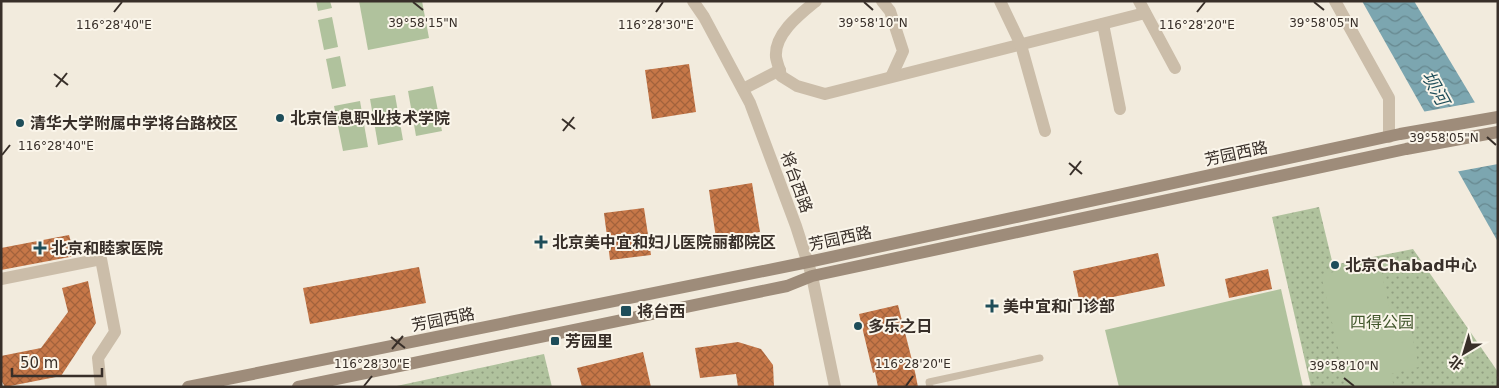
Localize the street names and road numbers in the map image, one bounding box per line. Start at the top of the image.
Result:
street label: 芳园西路 [1203,138,1269,169]
street label: 将台西路 [777,149,816,215]
street label: 芳园西路 [807,223,873,254]
street label: 芳园西路 [410,304,476,335]

